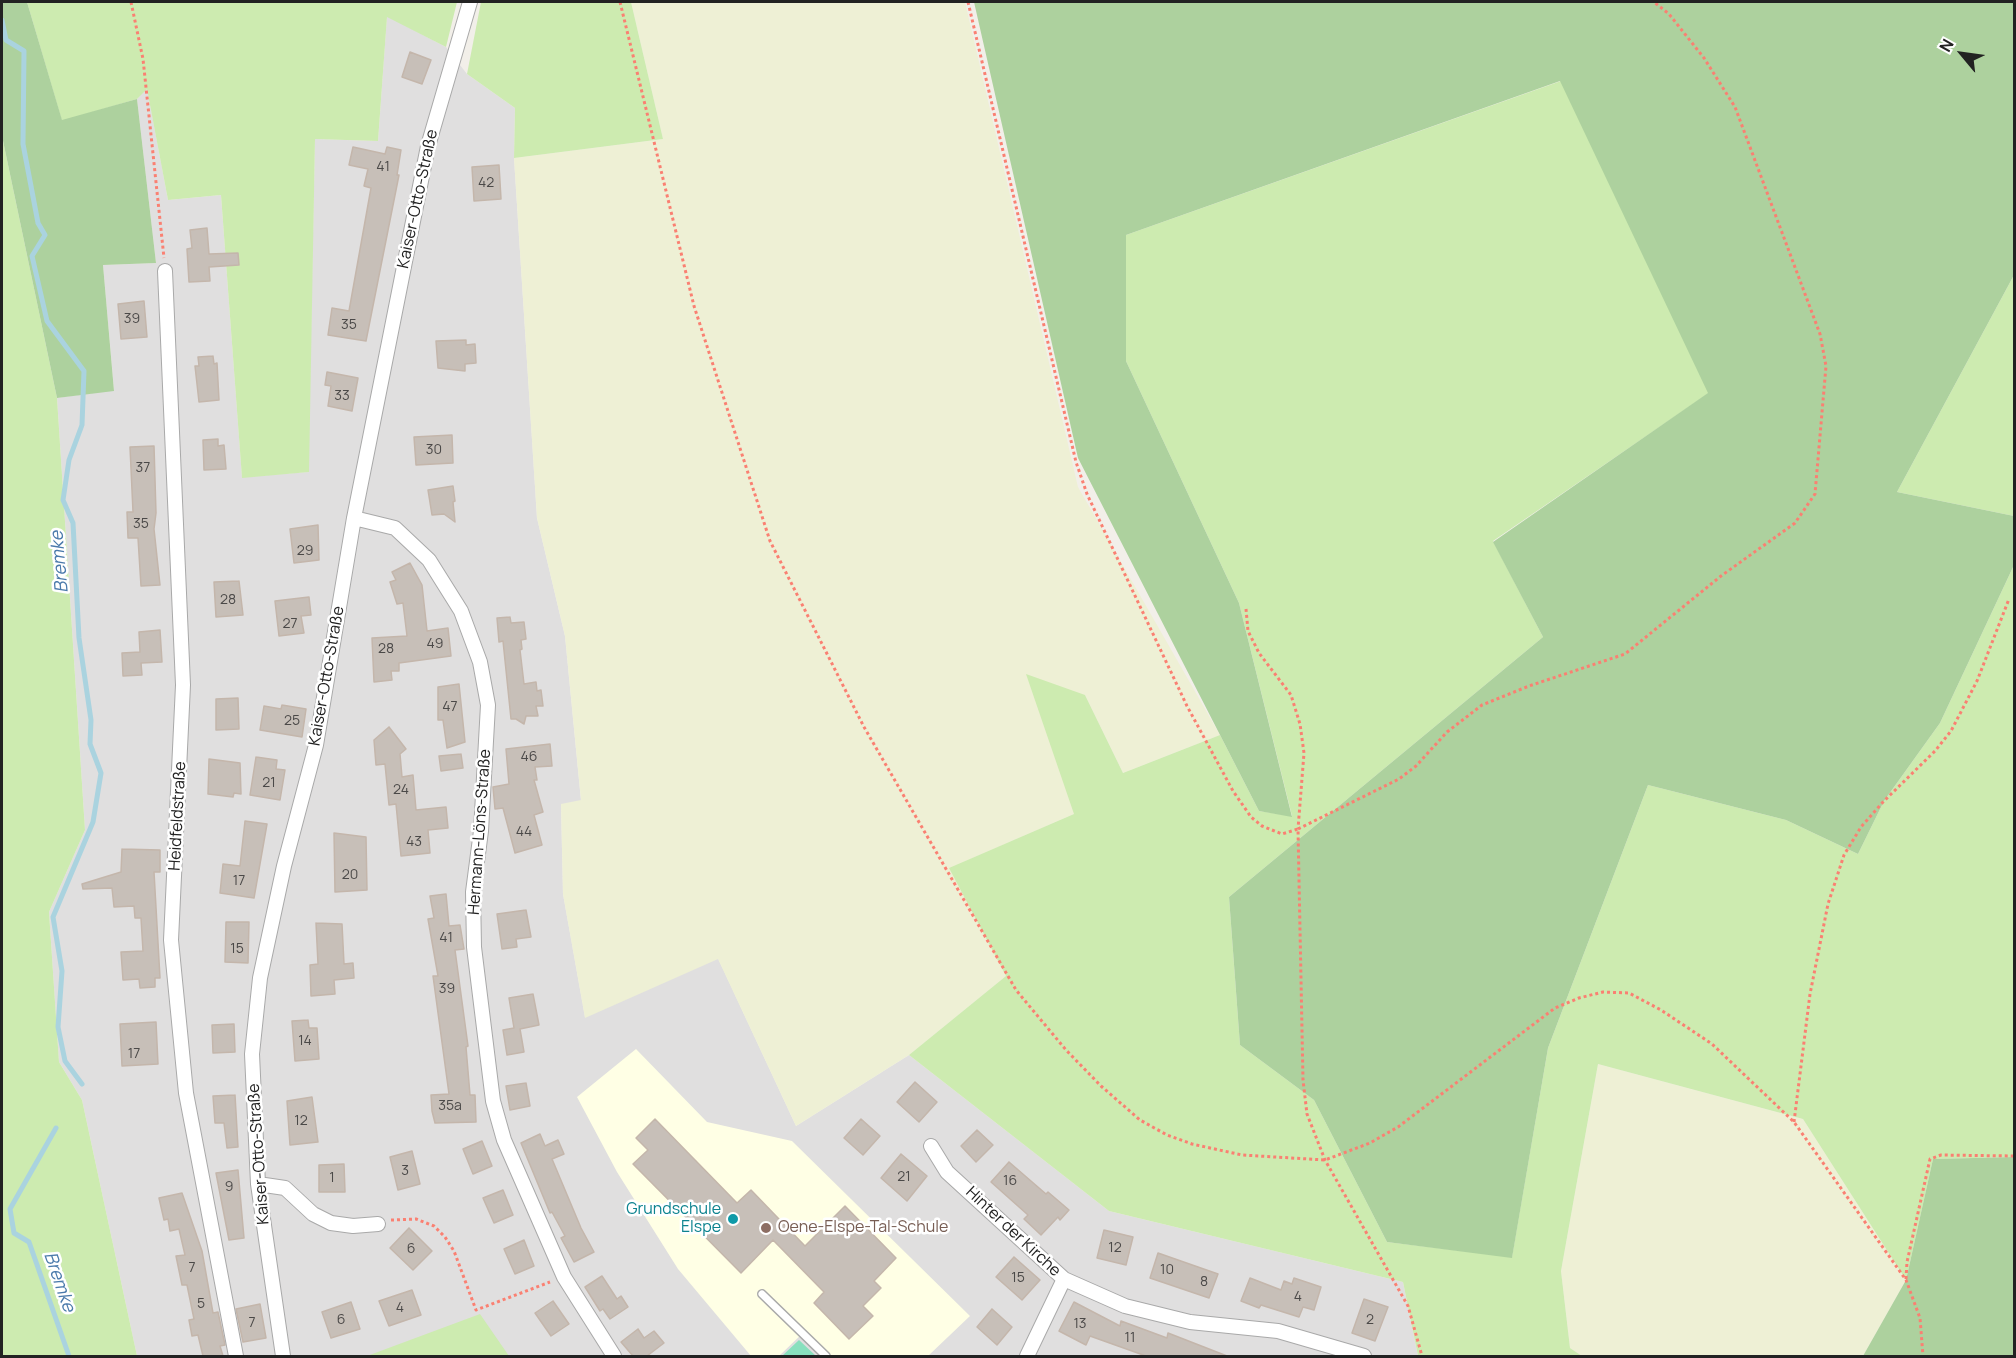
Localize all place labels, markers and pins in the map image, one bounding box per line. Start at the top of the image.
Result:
place label: Grundschule Elspe [626,1200,721,1238]
marker: Grundschule Elspe [726,1212,740,1226]
place label: Oene-Elspe-Tal-Schule [778,1218,948,1238]
marker: Oene-Elspe-Tal-Schule [759,1221,773,1235]

